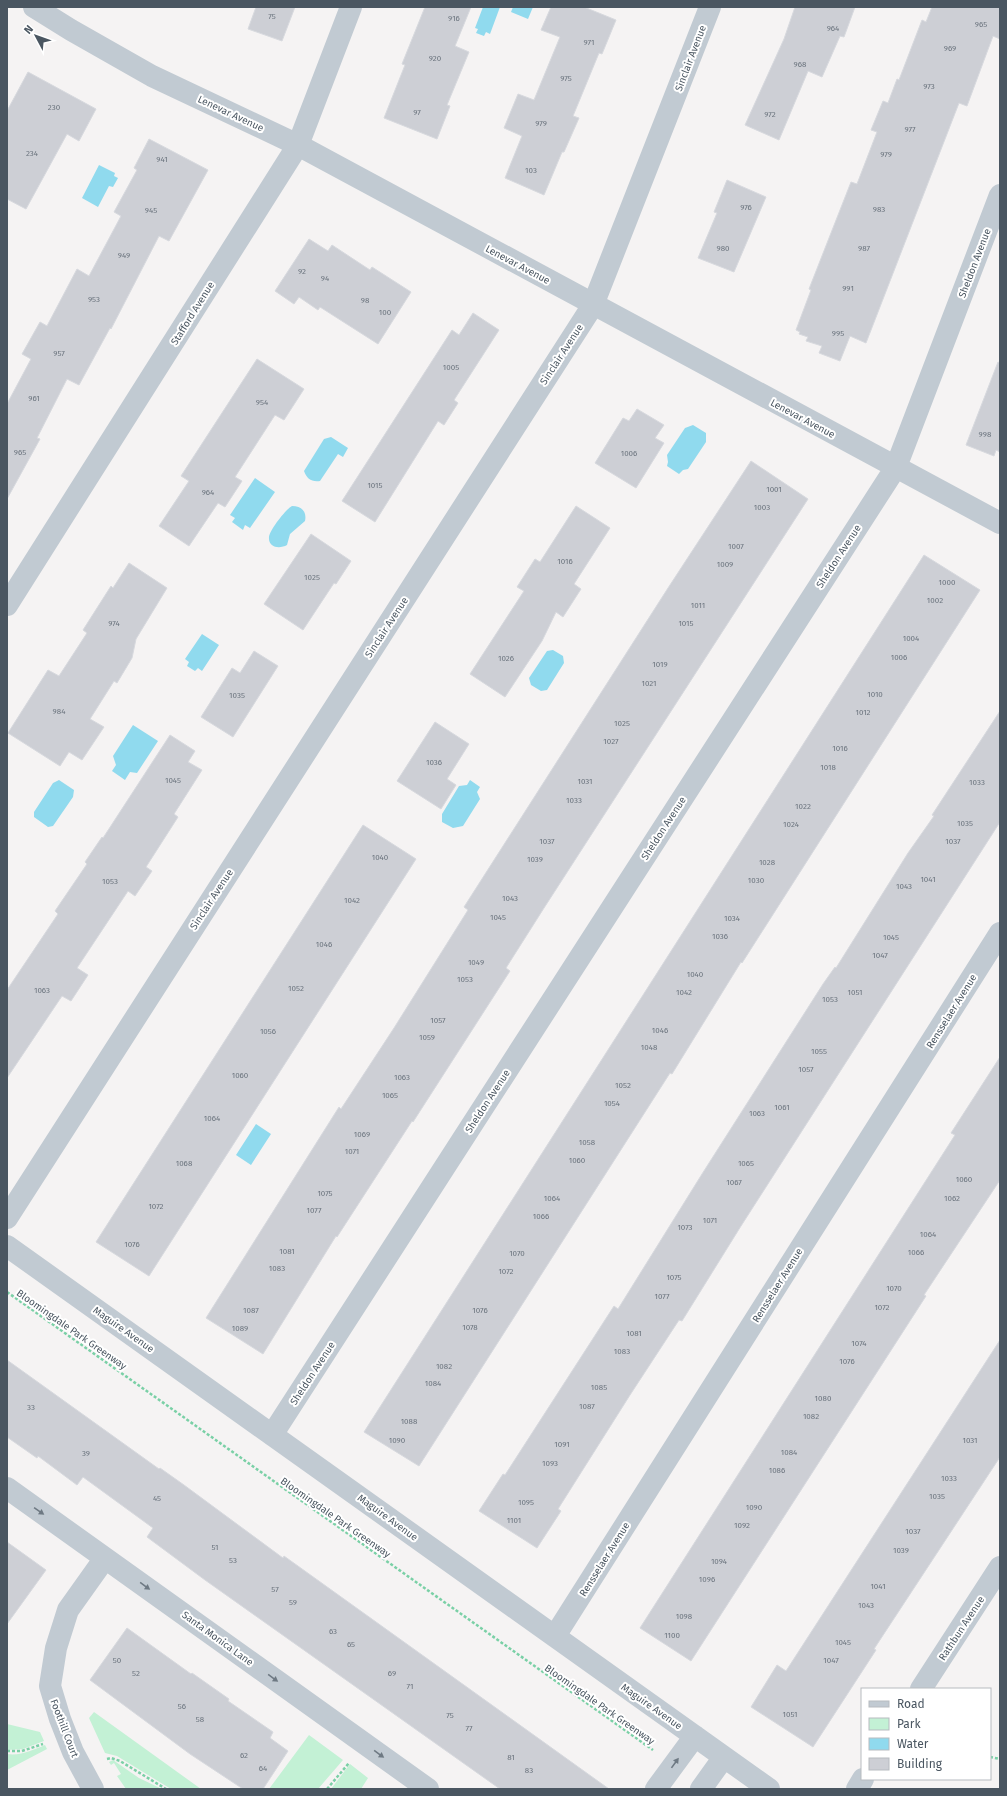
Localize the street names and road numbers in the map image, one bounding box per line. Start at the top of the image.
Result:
street label: Sinclair Avenue [673,24,709,93]
street label: Lenevar Avenue [196,93,265,134]
street label: Sheldon Avenue [956,227,994,300]
street label: Lenevar Avenue [483,243,552,287]
street label: Stafford Avenue [169,280,217,347]
street label: Sinclair Avenue [538,322,586,387]
street label: Lenevar Avenue [768,397,837,441]
street label: Sheldon Avenue [814,523,864,590]
street label: Sinclair Avenue [363,595,411,660]
street label: Sheldon Avenue [639,795,689,862]
street label: Sinclair Avenue [188,867,236,932]
street label: Rensselaer Avenue [924,972,980,1051]
street label: Sheldon Avenue [463,1068,513,1135]
street label: Rensselaer Avenue [750,1246,806,1325]
street label: Bloomingdale Park Greenway [14,1287,129,1372]
street label: Maguire Avenue [91,1304,156,1355]
street label: Sheldon Avenue [288,1340,338,1407]
street label: Bloomingdale Park Greenway [278,1475,393,1560]
street label: Maguire Avenue [355,1492,420,1544]
street label: Rensselaer Avenue [577,1520,633,1599]
street label: Rathbun Avenue [937,1594,987,1663]
street label: Santa Monica Lane [179,1609,255,1669]
street label: Bloomingdale Park Greenway [542,1662,657,1747]
street label: Maguire Avenue [619,1681,684,1732]
street label: Foothill Court [47,1697,81,1760]

